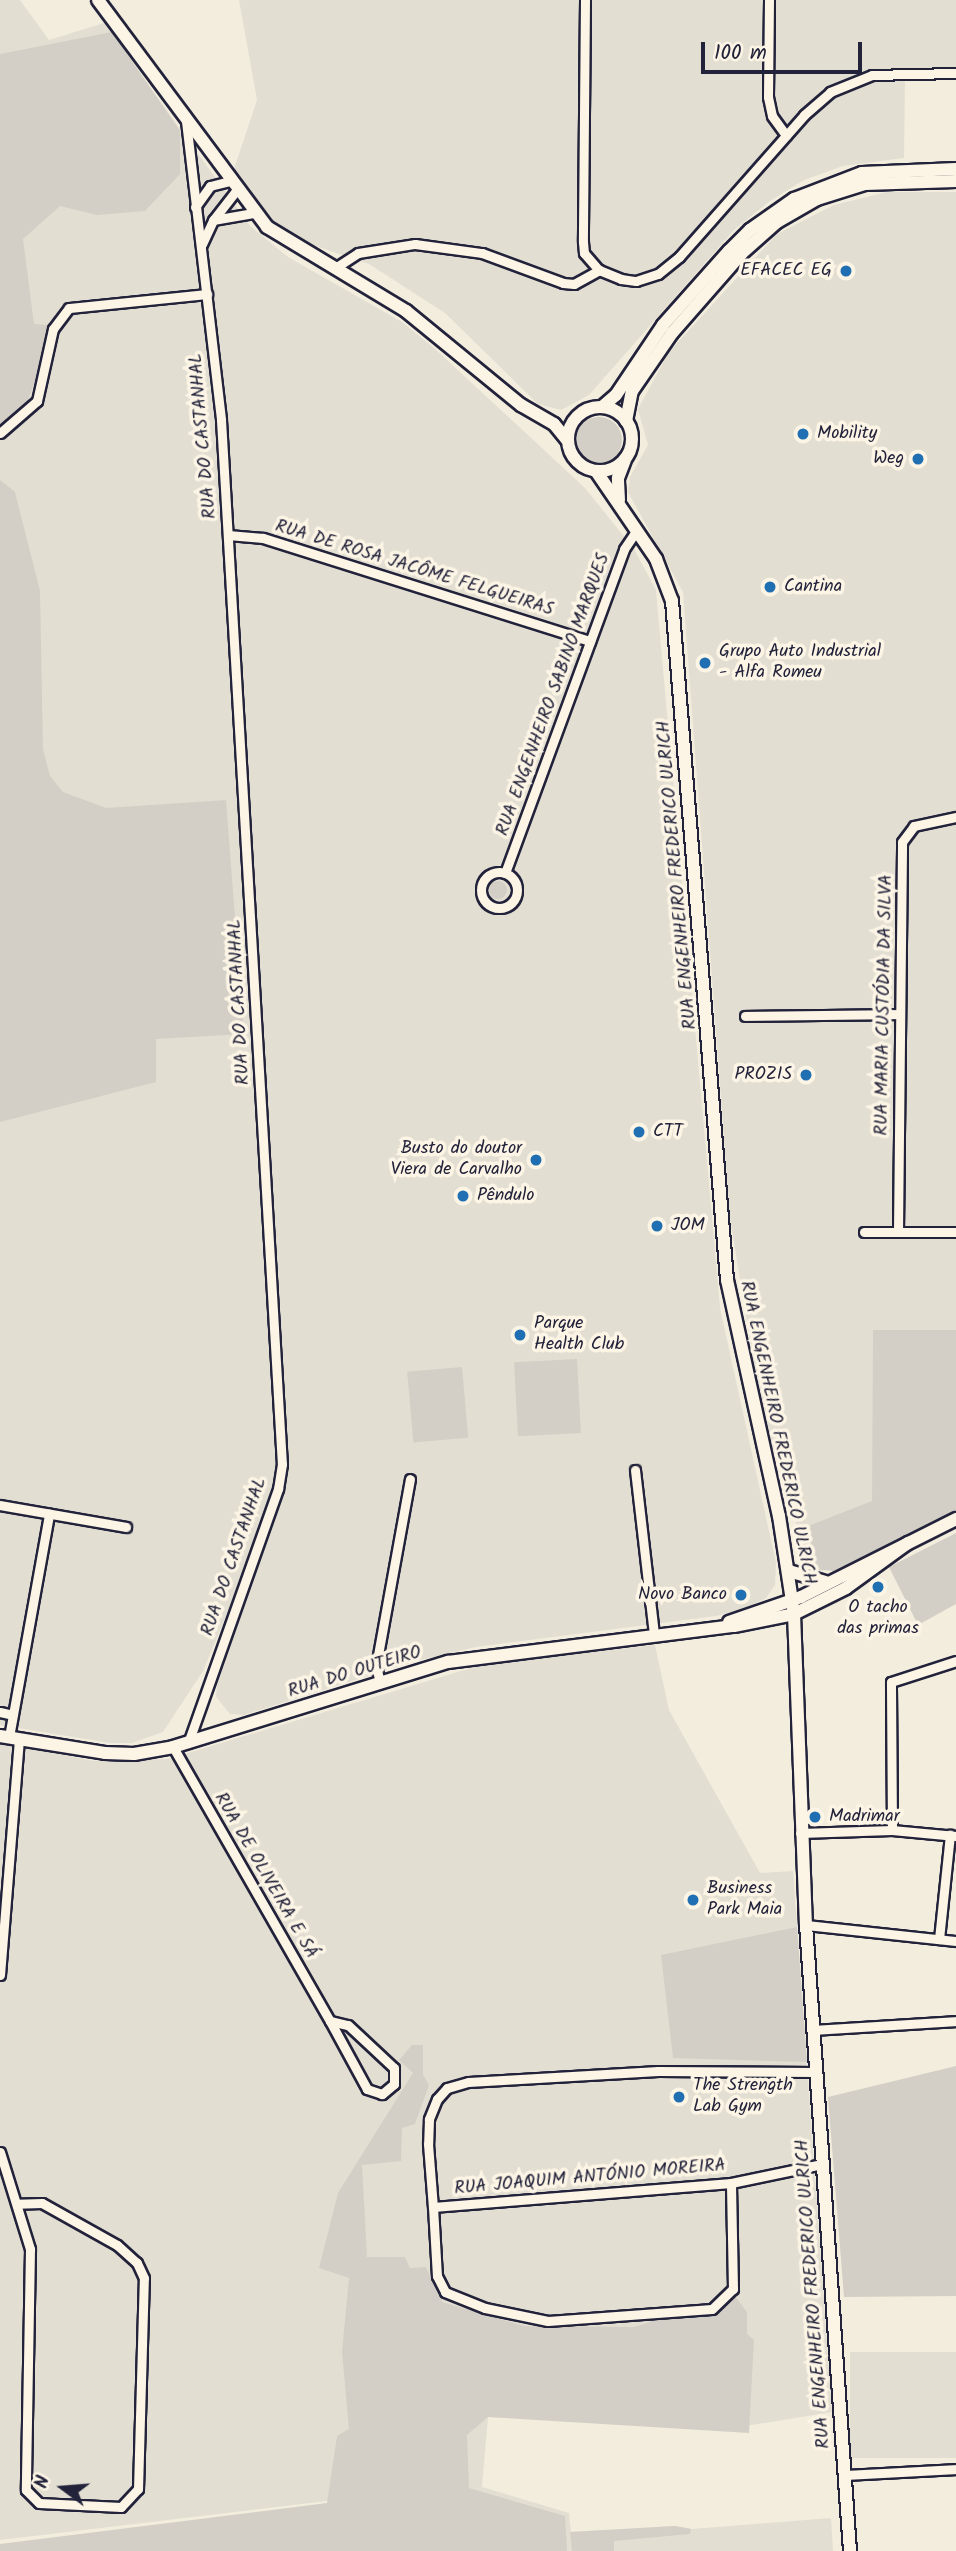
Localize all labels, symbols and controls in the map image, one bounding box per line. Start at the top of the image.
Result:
scale bar [704,28,865,72]
text: 100 m [714,37,767,70]
place label: EFACEC EG [740,260,832,282]
marker: EFACEC EG [838,263,854,279]
street label: RUA DO CASTANHAL [186,352,222,520]
place label: Mobility [817,423,877,445]
marker: Mobility [795,426,811,442]
place label: Weg [873,448,904,470]
marker: Weg [910,451,926,467]
street label: RUA DE ROSA JACÔME FELGUEIRAS [272,516,556,622]
street label: RUA ENGENHEIRO SABINO MARQUES [493,551,615,839]
place label: Cantina [784,576,842,598]
marker: Cantina [762,579,778,595]
place label: Grupo Auto Industrial - Alfa Romeu [719,642,881,684]
marker: Grupo Auto Industrial - Alfa Romeu [697,655,713,671]
street label: RUA ENGENHEIRO FREDERICO ULRICH [654,720,702,1030]
street label: RUA MARIA CUSTÓDIA DA SILVA [872,874,898,1136]
street label: RUA DO CASTANHAL [225,918,255,1086]
place label: PROZIS [734,1064,792,1086]
marker: PROZIS [798,1067,814,1083]
place label: CTT [653,1121,683,1143]
marker: CTT [631,1124,647,1140]
place label: Busto do doutor Viera de Carvalho [391,1139,522,1182]
marker: Busto do doutor Viera de Carvalho [528,1152,544,1168]
place label: Pêndulo [477,1185,534,1207]
marker: Pêndulo [455,1188,471,1204]
place label: JOM [671,1215,705,1237]
marker: JOM [649,1218,665,1234]
street label: RUA ENGENHEIRO FREDERICO ULRICH [734,1279,820,1587]
place label: Parque Health Club [534,1314,624,1356]
marker: Parque Health Club [512,1327,528,1343]
street label: RUA DO CASTANHAL [198,1475,272,1639]
marker: O tacho das primas [870,1579,886,1595]
place label: Novo Banco [638,1584,727,1606]
marker: Novo Banco [733,1587,749,1603]
place label: O tacho das primas [837,1598,919,1640]
street label: RUA DO OUTEIRO [286,1642,424,1704]
street label: RUA DE OLIVEIRA E SÁ [209,1789,321,1963]
place label: Madrimar [829,1806,900,1828]
marker: Madrimar [807,1809,823,1825]
place label: Business Park Maia [707,1879,782,1922]
marker: Business Park Maia [685,1892,701,1908]
place label: The Strength Lab Gym [693,2076,793,2118]
marker: The Strength Lab Gym [671,2089,687,2105]
street label: RUA ENGENHEIRO FREDERICO ULRICH [792,2139,836,2449]
street label: RUA JOAQUIM ANTÓNIO MOREIRA [453,2155,727,2201]
north arrow [28,2453,98,2523]
text: N [27,2472,59,2492]

